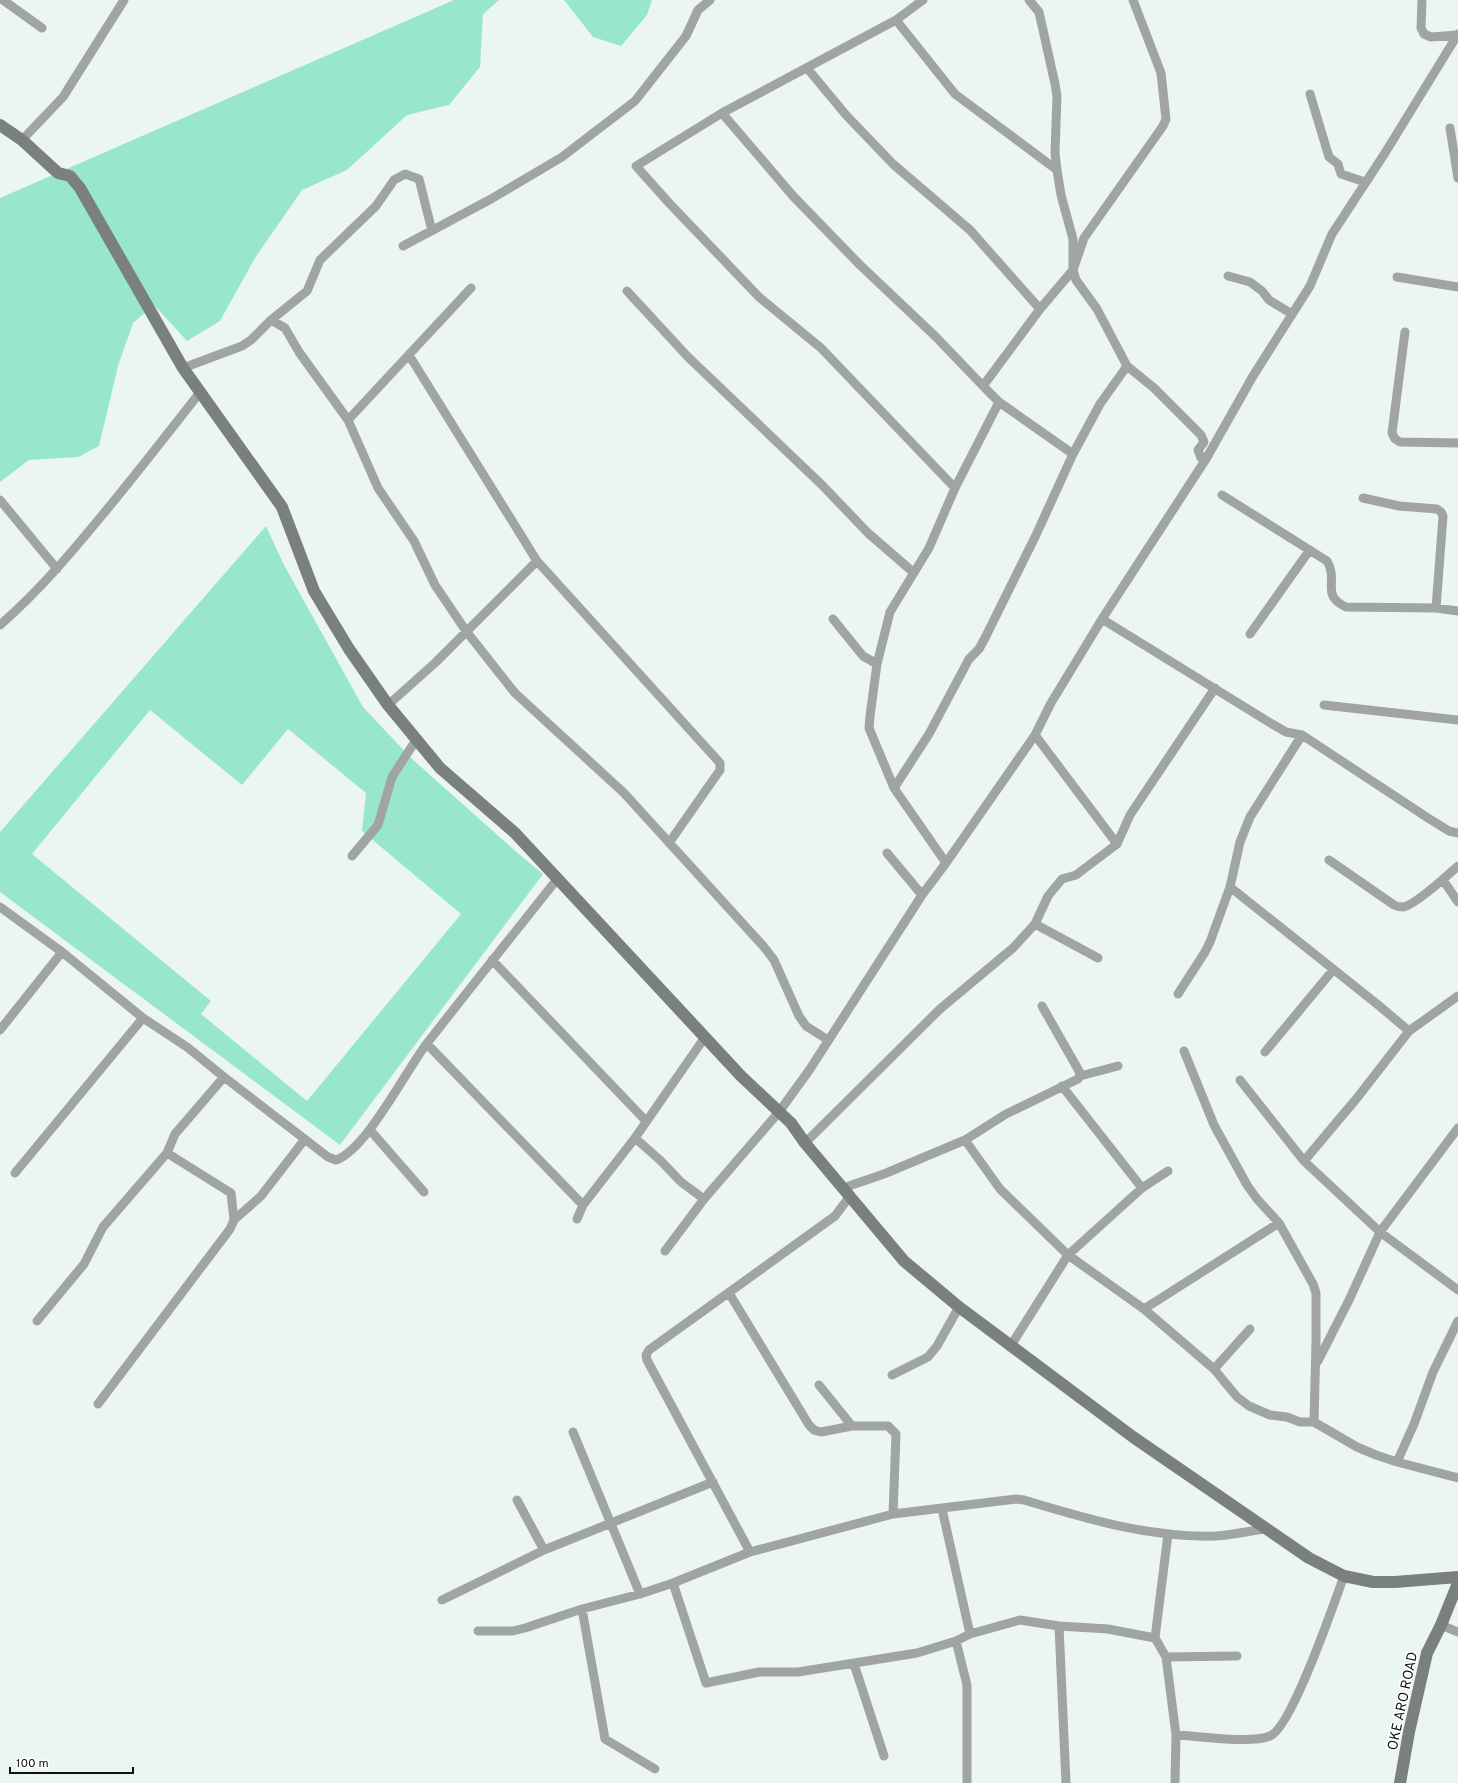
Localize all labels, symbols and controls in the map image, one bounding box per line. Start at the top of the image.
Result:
street label: OKE ARO ROAD [1385,1651,1422,1752]
scale bar [10,1749,133,1775]
text: 100 m [16,1756,49,1772]

